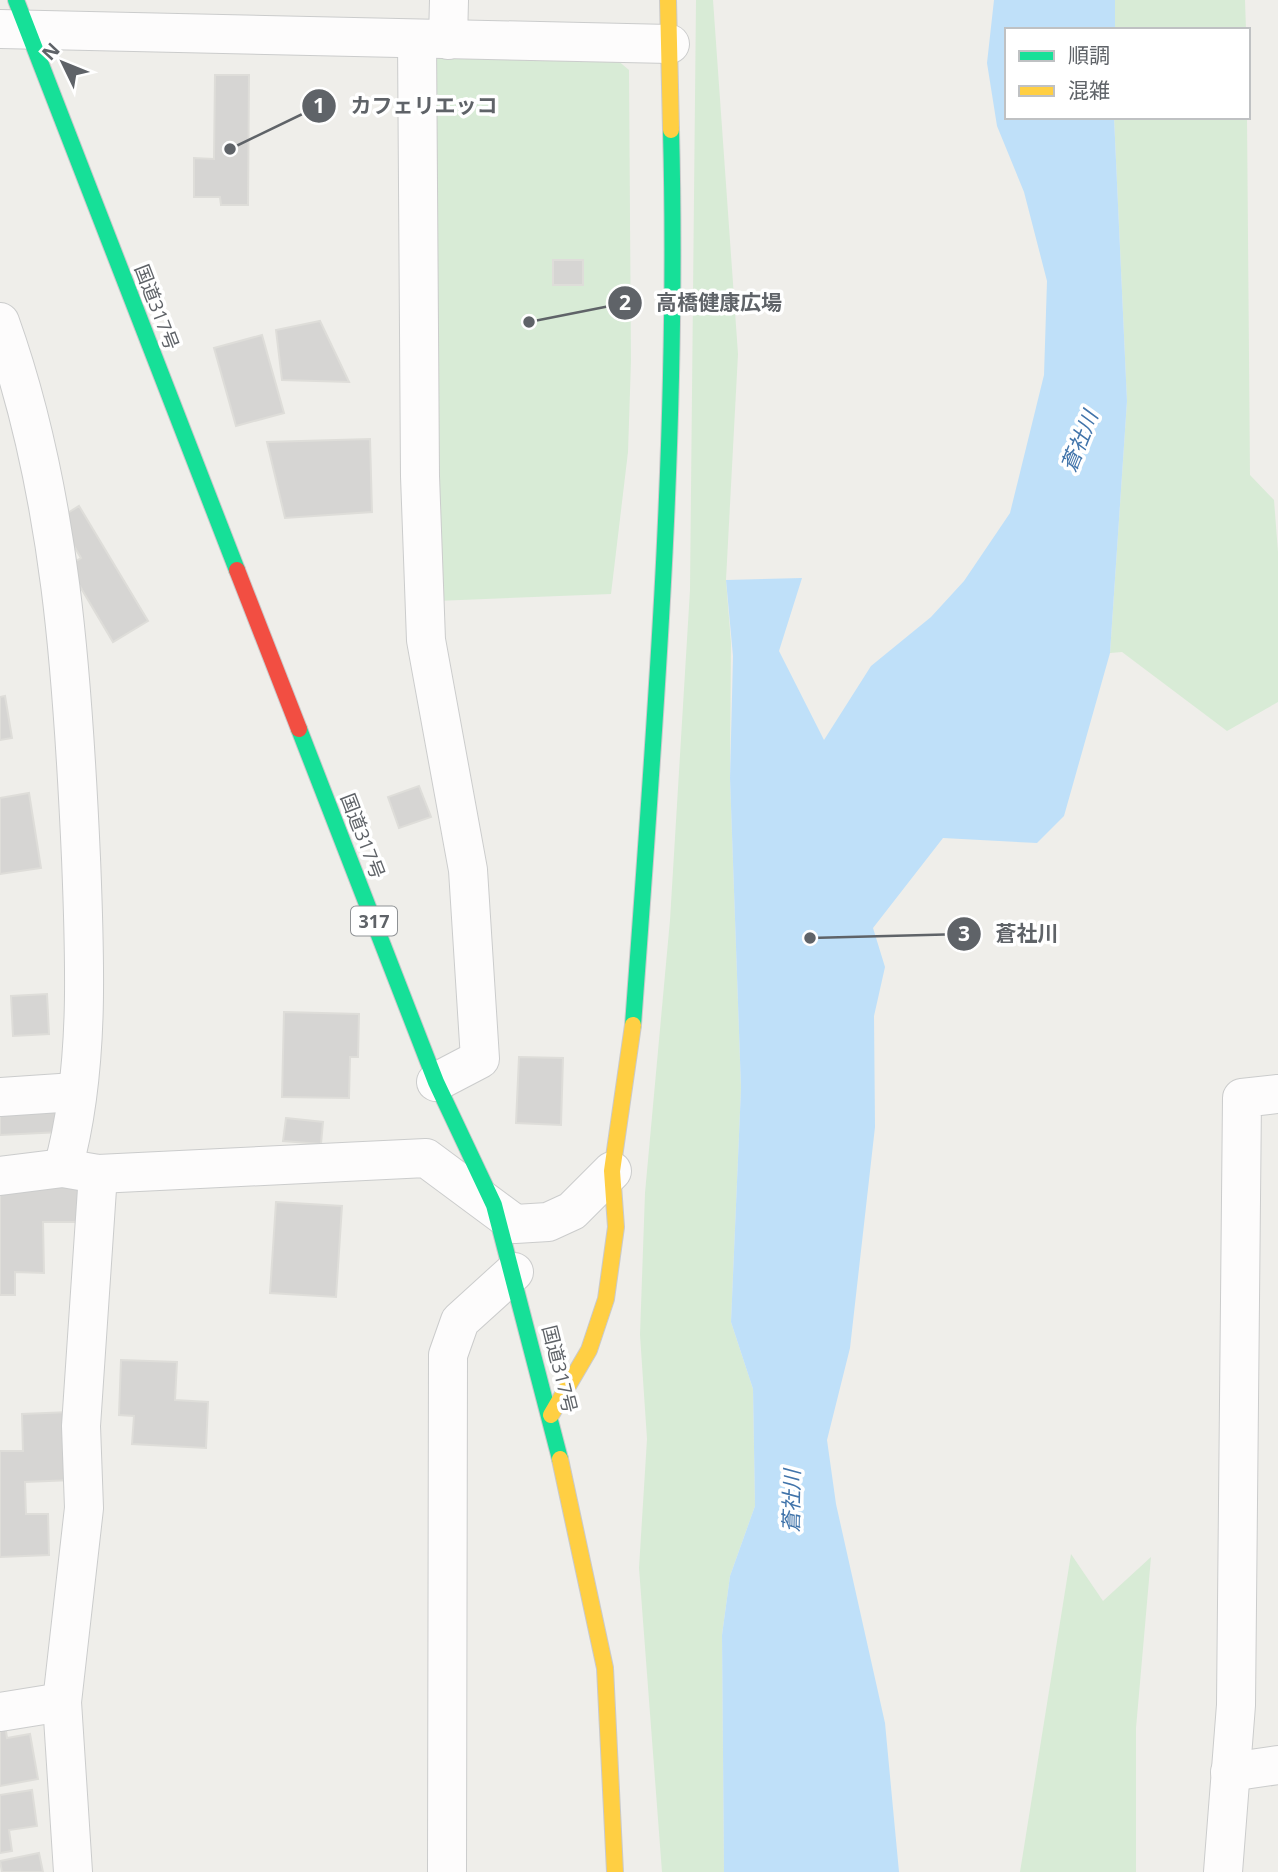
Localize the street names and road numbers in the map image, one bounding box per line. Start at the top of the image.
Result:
street label: 国道317号 [129,261,185,353]
street label: 国道317号 [335,790,391,882]
road number: 317 [351,906,397,936]
street label: 国道317号 [537,1322,583,1416]

